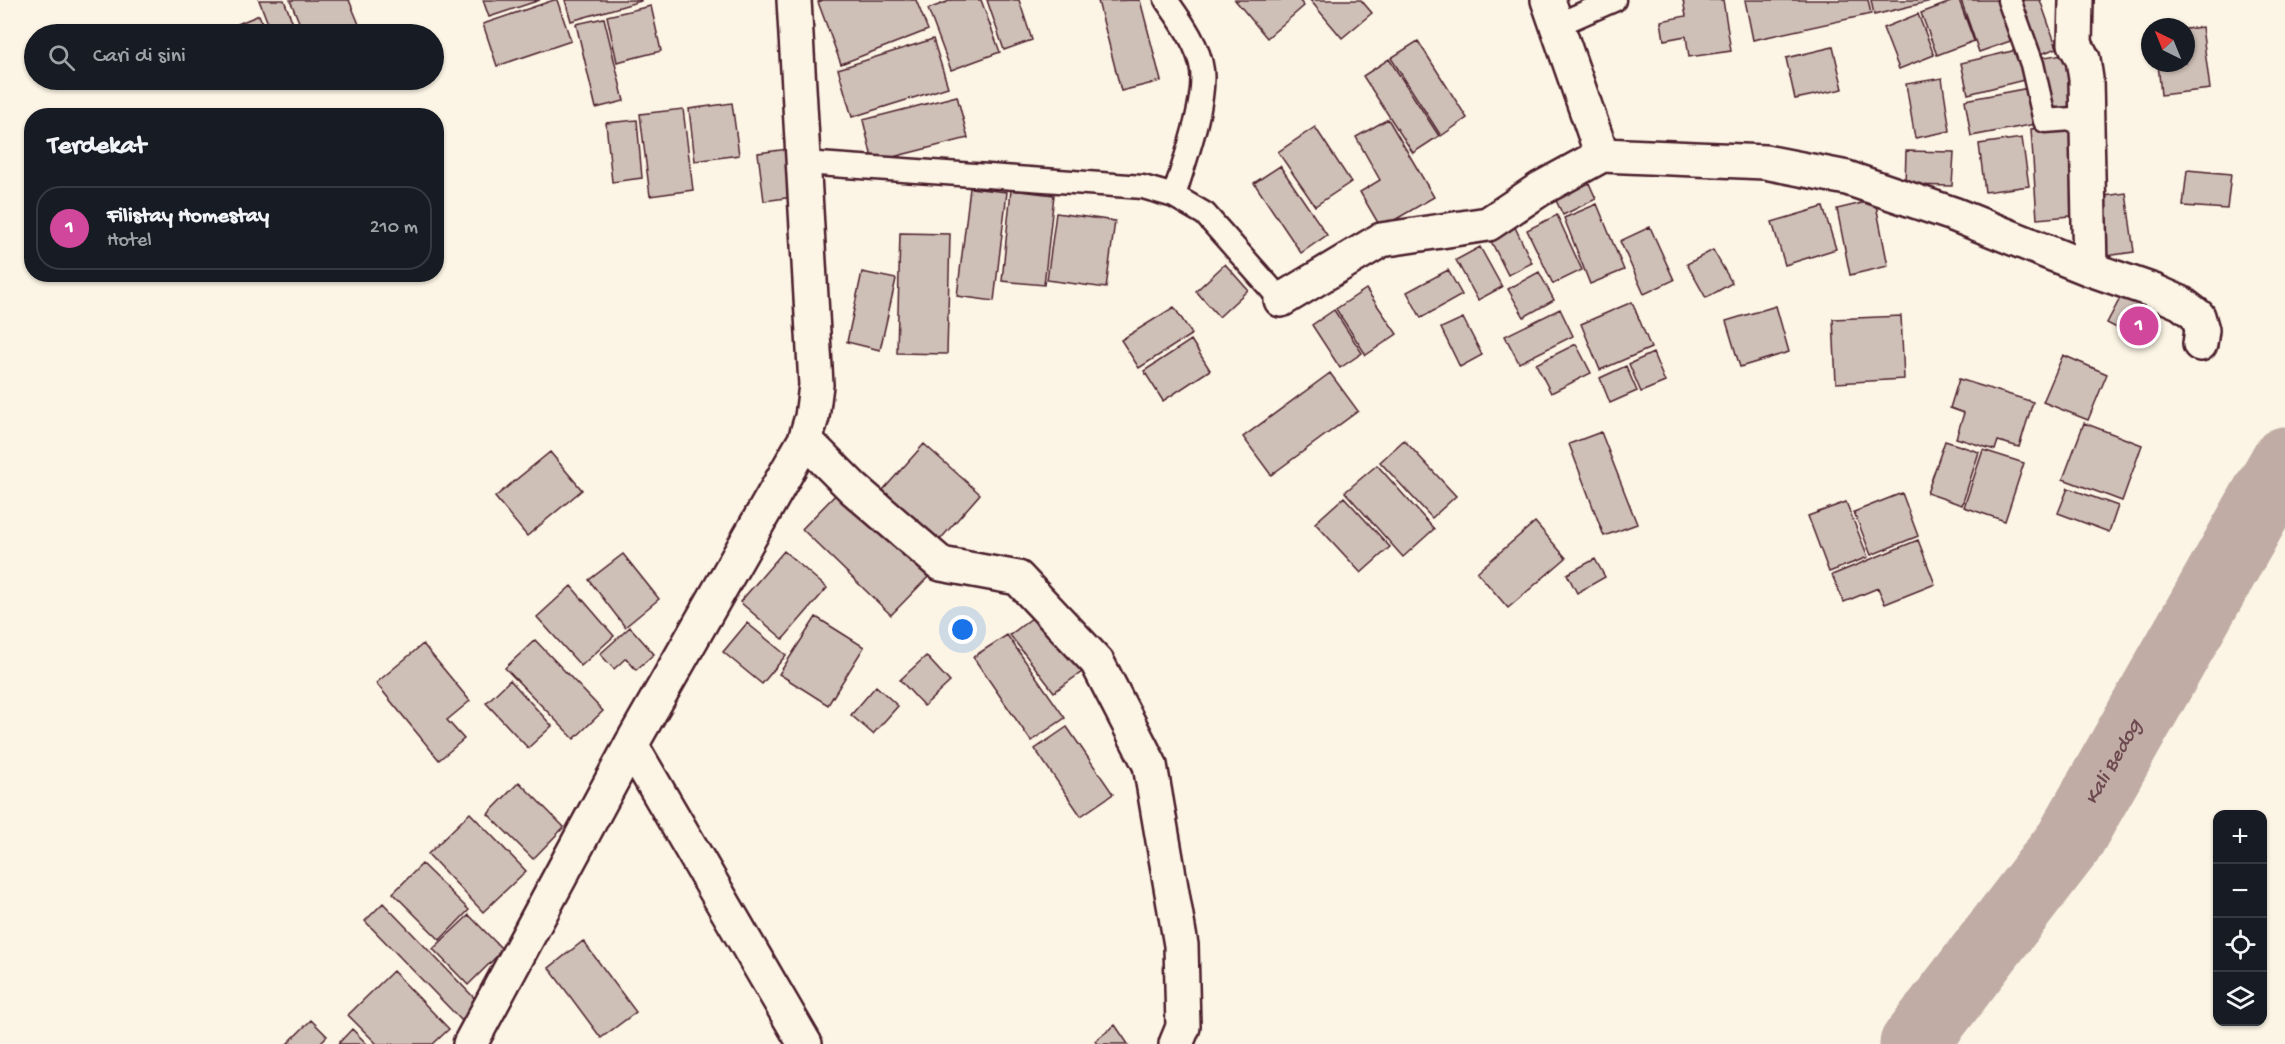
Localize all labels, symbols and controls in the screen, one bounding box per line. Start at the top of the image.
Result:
north arrow [2141,18,2195,72]
search box [24,24,444,90]
icon: search [45,41,78,74]
text: Cari di sini [93,44,186,70]
text: Terdekat [48,132,146,163]
text: Filistay Homestay [107,204,269,230]
text: 1 [65,217,74,240]
text: 210 m [370,217,418,240]
text: Hotel [107,230,152,253]
pin: 1 [2120,304,2158,348]
your location [948,615,977,644]
water label: Kali Bedog [2080,714,2149,810]
map controls [2213,810,2267,1026]
button: + [2213,810,2267,864]
button: − [2213,864,2267,918]
button: locate [2213,918,2267,972]
button: layers [2213,972,2267,1026]

